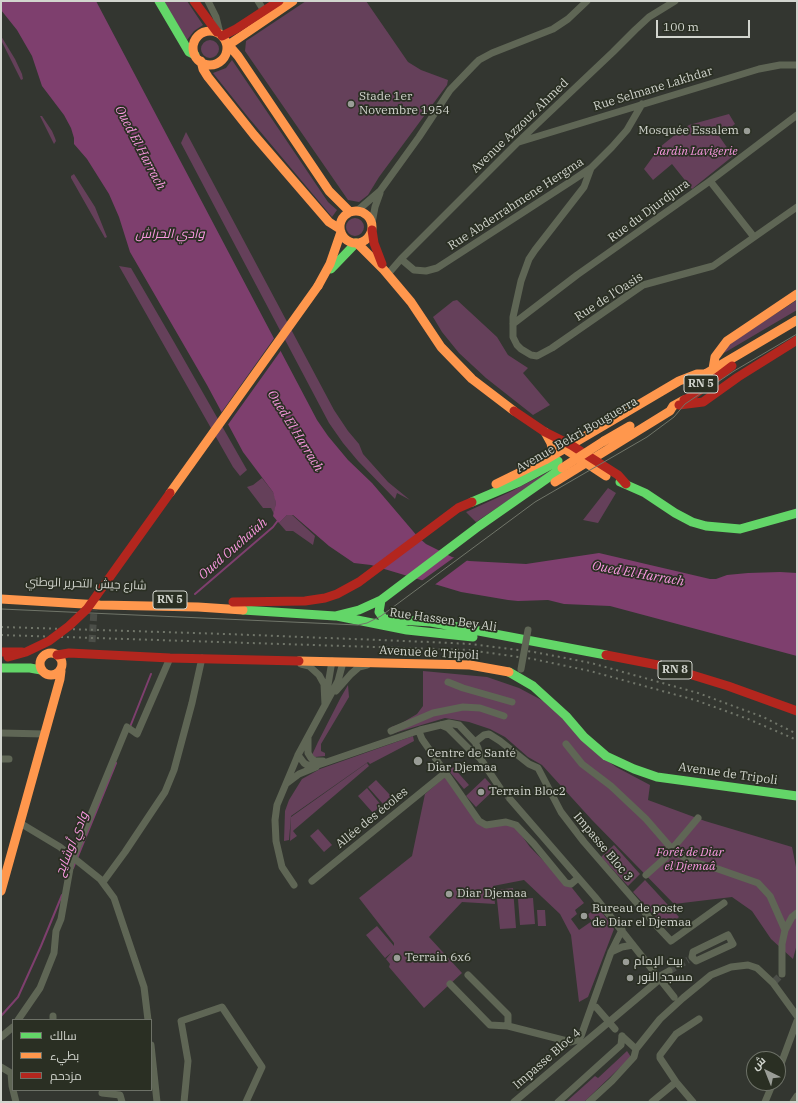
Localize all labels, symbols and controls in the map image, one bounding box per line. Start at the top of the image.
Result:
scale bar [658,12,752,38]
text: 100 m [663,19,699,34]
street label: Rue Selmane Lakhdar [592,64,714,114]
street label: Avenue Azzouz Ahmed [468,76,572,176]
place label: Stade 1er Novembre 1954 [359,90,450,118]
marker: Stade 1er Novembre 1954 [346,99,356,109]
water label: Oued El Harrach [111,103,169,193]
place label: Mosquée Essalem [638,124,739,138]
marker: Mosquée Essalem [742,126,752,136]
park label: Jardin Lavigerie [654,145,738,159]
street label: Rue Abderrahmene Hergma [445,155,587,253]
street label: Rue du Djurdjura [605,177,693,245]
water label: وادي الحراش [135,226,205,242]
street label: Rue de l'Oasis [572,270,646,324]
road number: RN 5 [684,375,718,393]
water label: Oued El Harrach [264,387,326,475]
street label: Avenue Bekri Bouguerra [514,394,640,476]
water label: Oued Ouchaïah [196,515,270,583]
water label: Oued El Harrach [591,558,685,590]
street label: شارع جيش التحرير الوطني [25,575,147,593]
road number: RN 5 [153,591,187,609]
street label: Rue Hassen Bey Ali [388,605,498,635]
street label: Avenue de Tripoli [379,643,479,663]
road number: RN 8 [658,661,692,679]
place label: Centre de Santé Diar Djemaa [427,747,516,775]
marker: Centre de Santé Diar Djemaa [412,755,424,767]
street label: Avenue de Tripoli [678,760,778,788]
street label: Allée des écoles [333,785,411,851]
place label: Terrain Bloc2 [489,785,566,799]
marker: Terrain Bloc2 [476,787,486,797]
water label: وادي أوشايح [52,810,92,878]
street label: Impasse Bloc 3 [570,810,636,884]
park label: Forêt de Diar el Djemaâ [656,846,724,874]
place label: Diar Djemaa [457,887,527,901]
marker: Diar Djemaa [444,889,454,899]
place label: Bureau de poste de Diar el Djemaa [592,902,691,930]
marker: Bureau de poste de Diar el Djemaa [579,911,589,921]
place label: Terrain 6x6 [405,951,471,965]
marker: Terrain 6x6 [392,953,402,963]
place label: بيت الإمام [634,955,683,969]
marker: بيت الإمام [621,957,631,967]
place label: مسجد النور [638,971,693,985]
marker: مسجد النور [625,973,635,983]
legend [12,1019,152,1091]
street label: Impasse Bloc 4 [510,1026,584,1092]
text: سالك [50,1028,77,1043]
text: بطيء [50,1048,79,1063]
north arrow [746,1051,786,1091]
text: ش [749,1053,768,1073]
text: مزدحم [50,1068,82,1083]

